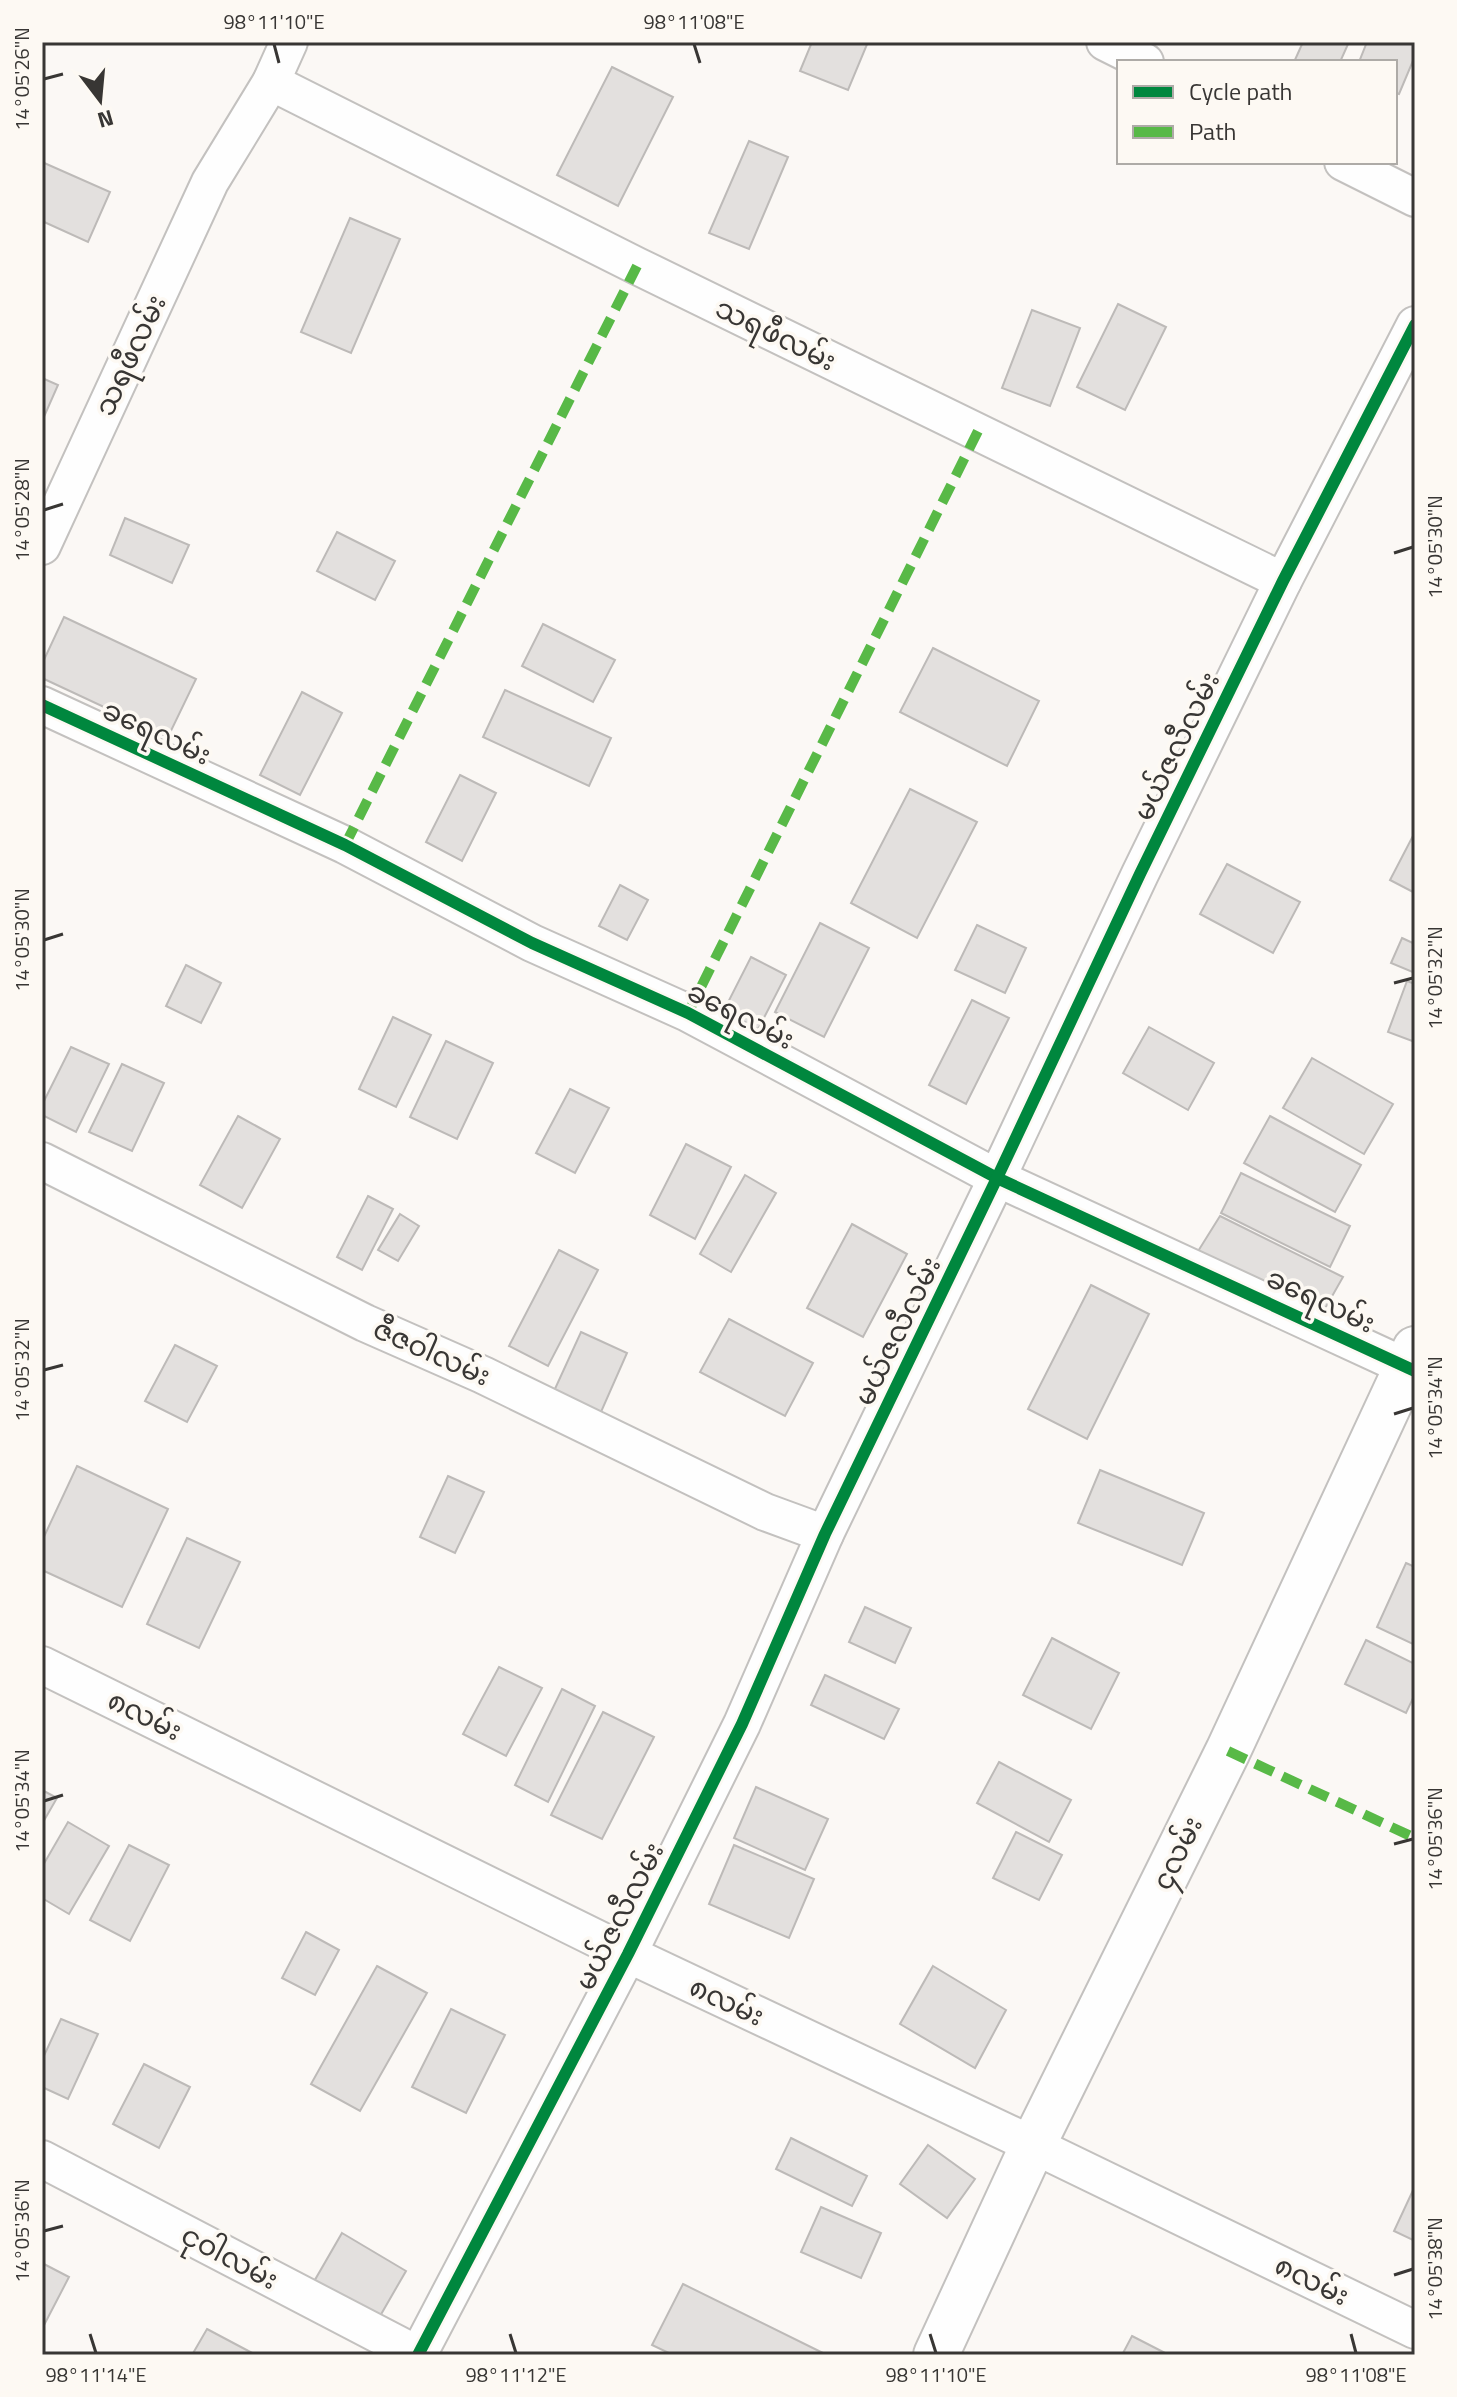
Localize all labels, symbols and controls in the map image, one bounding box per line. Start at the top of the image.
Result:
text: 98°11'10"E [223,6,325,37]
text: 98°11'08"E [643,6,745,37]
text: 14°05'26"N [6,27,37,131]
north arrow [60,60,140,140]
legend [1117,60,1397,164]
text: Cycle path [1189,73,1292,109]
text: N [93,101,118,138]
text: Path [1189,113,1236,149]
street label: သရဖီလမ်း [708,286,844,383]
street label: သရဖီလမ်း [83,287,178,424]
text: 14°05'28"N [6,458,37,562]
text: 14°05'30"N [1419,495,1450,599]
street label: မယ်ဇလီလမ်း [1121,664,1230,828]
street label: ခရေလမ်း [95,688,219,777]
text: 14°05'30"N [6,888,37,992]
text: 14°05'32"N [1419,926,1450,1030]
street label: ခရေလမ်း [679,969,803,1062]
street label: မယ်ဇလီလမ်း [842,1249,951,1413]
street label: ခရေလမ်း [1259,1256,1383,1345]
street label: ဇီဇဝါလမ်း [366,1307,498,1397]
text: 14°05'32"N [6,1318,37,1422]
text: 14°05'34"N [1419,1356,1450,1460]
street label: ၈လမ်း [101,1678,190,1751]
text: 14°05'34"N [6,1749,37,1853]
text: 14°05'36"N [1419,1787,1450,1891]
street label: ၄လမ်း [1140,1809,1215,1898]
street label: မယ်ဇလီလမ်း [563,1834,674,1997]
street label: ၈လမ်း [683,1964,772,2037]
text: 14°05'36"N [6,2179,37,2283]
street label: ငုဝါလမ်း [173,2213,287,2302]
text: 14°05'38"N [1419,2217,1450,2321]
street label: ၈လမ်း [1268,2243,1357,2316]
text: 98°11'14"E [45,2359,147,2390]
text: 98°11'12"E [465,2359,567,2390]
text: 98°11'10"E [885,2359,987,2390]
text: 98°11'08"E [1305,2359,1407,2390]

